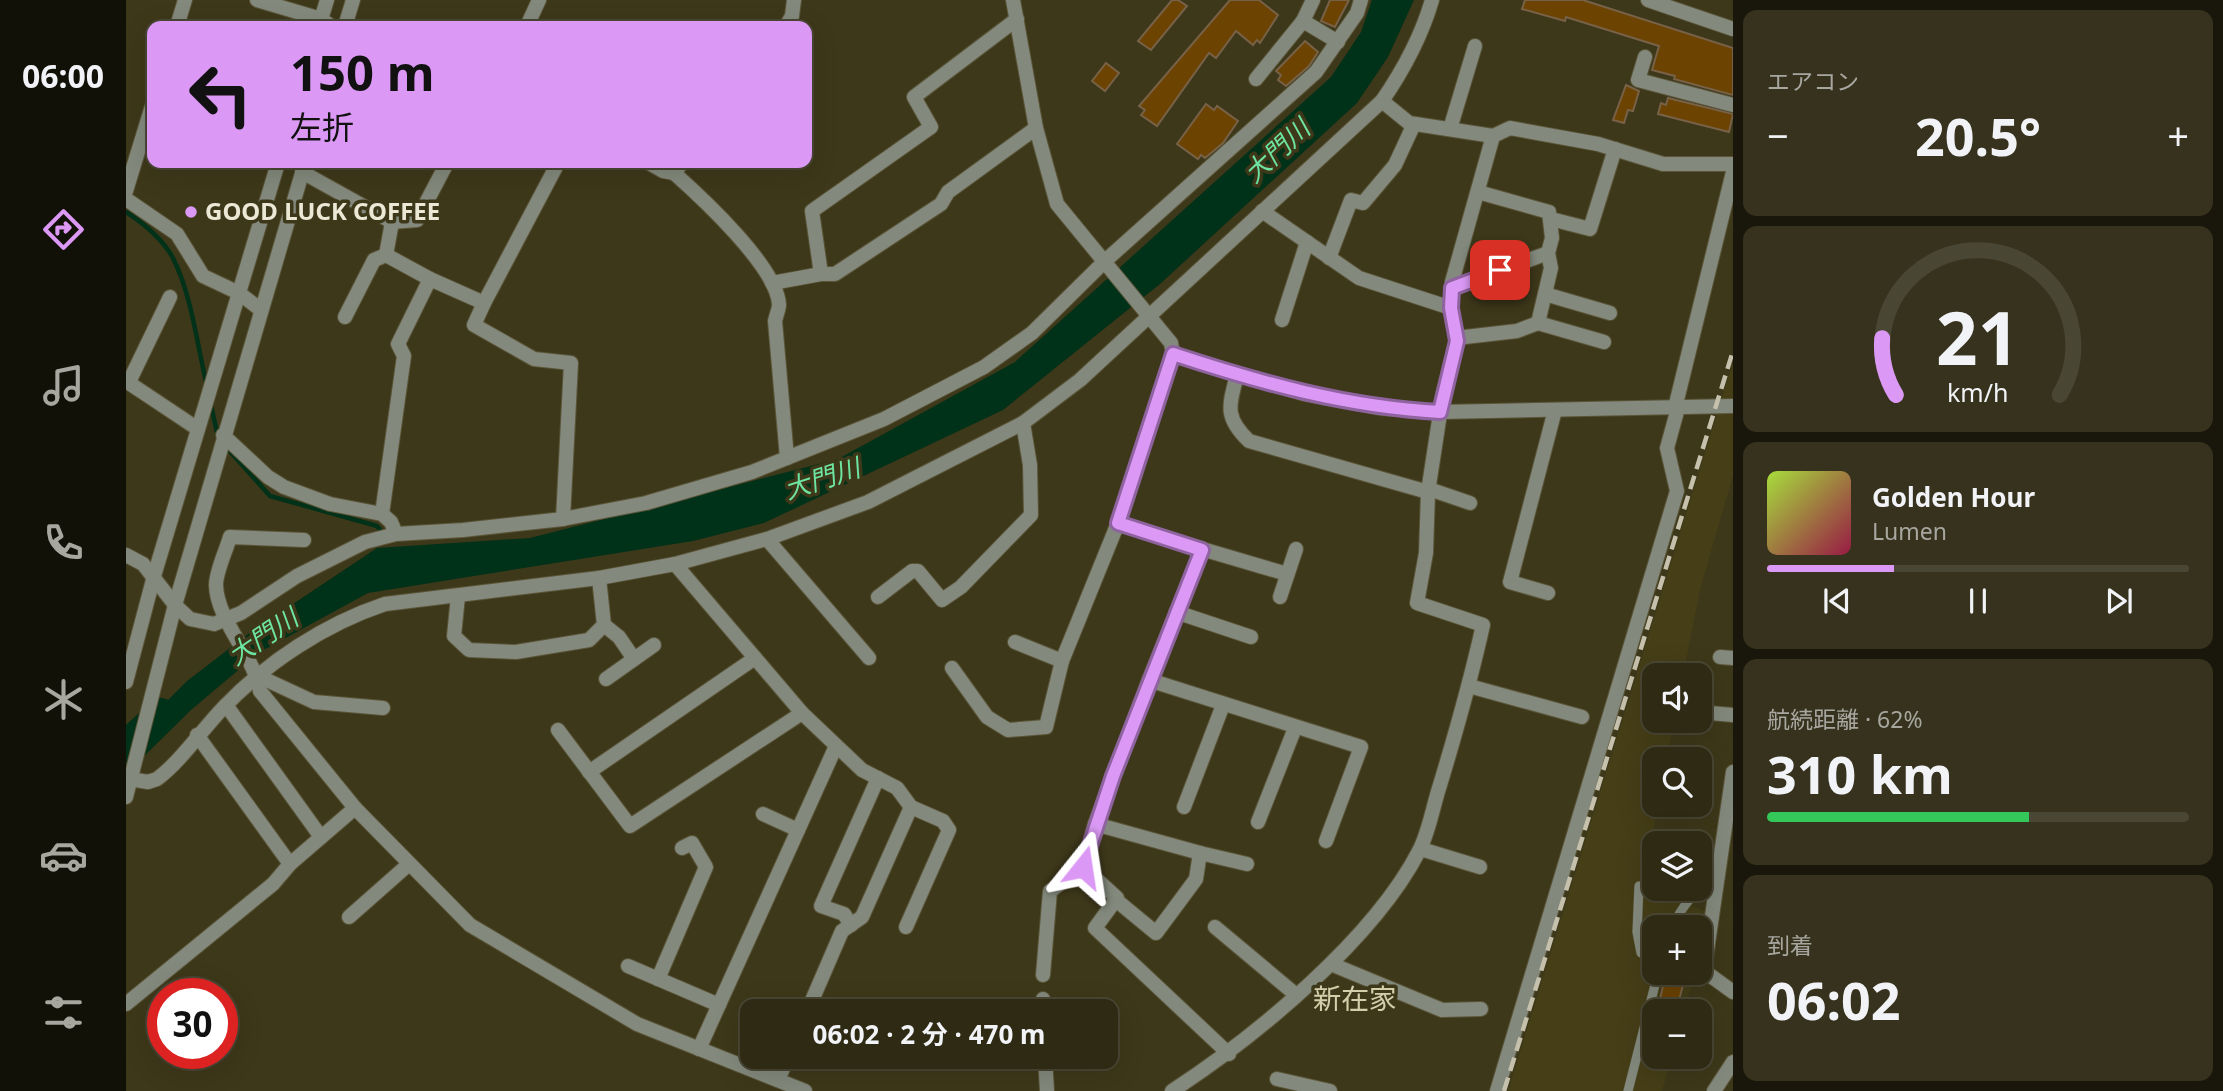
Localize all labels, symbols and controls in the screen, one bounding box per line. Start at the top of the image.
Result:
text: 150 m [290,39,435,105]
icon: left [175,49,266,140]
text: 06:00 [22,54,104,97]
text: エアコン [1767,65,1859,97]
text: 20.5° [1915,100,2041,171]
text: 左折 [290,105,354,148]
water label: 大門川 [1236,108,1319,190]
text: − [1767,109,1789,161]
text: + [2167,109,2189,161]
place label: GOOD LUCK COFFEE [205,194,440,227]
marker: GOOD LUCK COFFEE [183,204,199,220]
icon: directions [39,205,88,254]
pin [1470,240,1530,300]
icon: arrive [1481,251,1519,289]
text: 21 [1936,288,2020,387]
icon: music [39,361,88,410]
text: km/h [1947,375,2009,409]
water label: 大門川 [779,448,867,507]
text: Golden Hour [1872,479,2035,515]
text: Lumen [1872,515,1947,547]
icon: phone [39,518,88,567]
icon: previous [1818,582,1856,620]
icon: pause [1959,582,1997,620]
icon: next [2100,582,2138,620]
water label: 大門川 [220,598,307,673]
map controls [1642,663,1712,1069]
button: sound [1642,663,1712,733]
icon: climate [39,675,88,724]
text: 航続距離 · 62% [1767,703,1923,735]
text: 310 km [1767,738,1953,809]
button: search [1642,747,1712,817]
position arrow [1046,830,1120,904]
icon: car [39,831,88,880]
button: layers [1642,831,1712,901]
button: + [1642,915,1712,985]
text: 到着 [1767,929,1813,961]
text: 06:02 [1767,964,1901,1035]
speed limit sign: 30 [147,978,238,1069]
district label: 新在家 [1313,979,1397,1017]
icon: filters [39,988,88,1037]
button: − [1642,999,1712,1069]
text: 06:02 · 2 分 · 470 m [813,1016,1045,1052]

